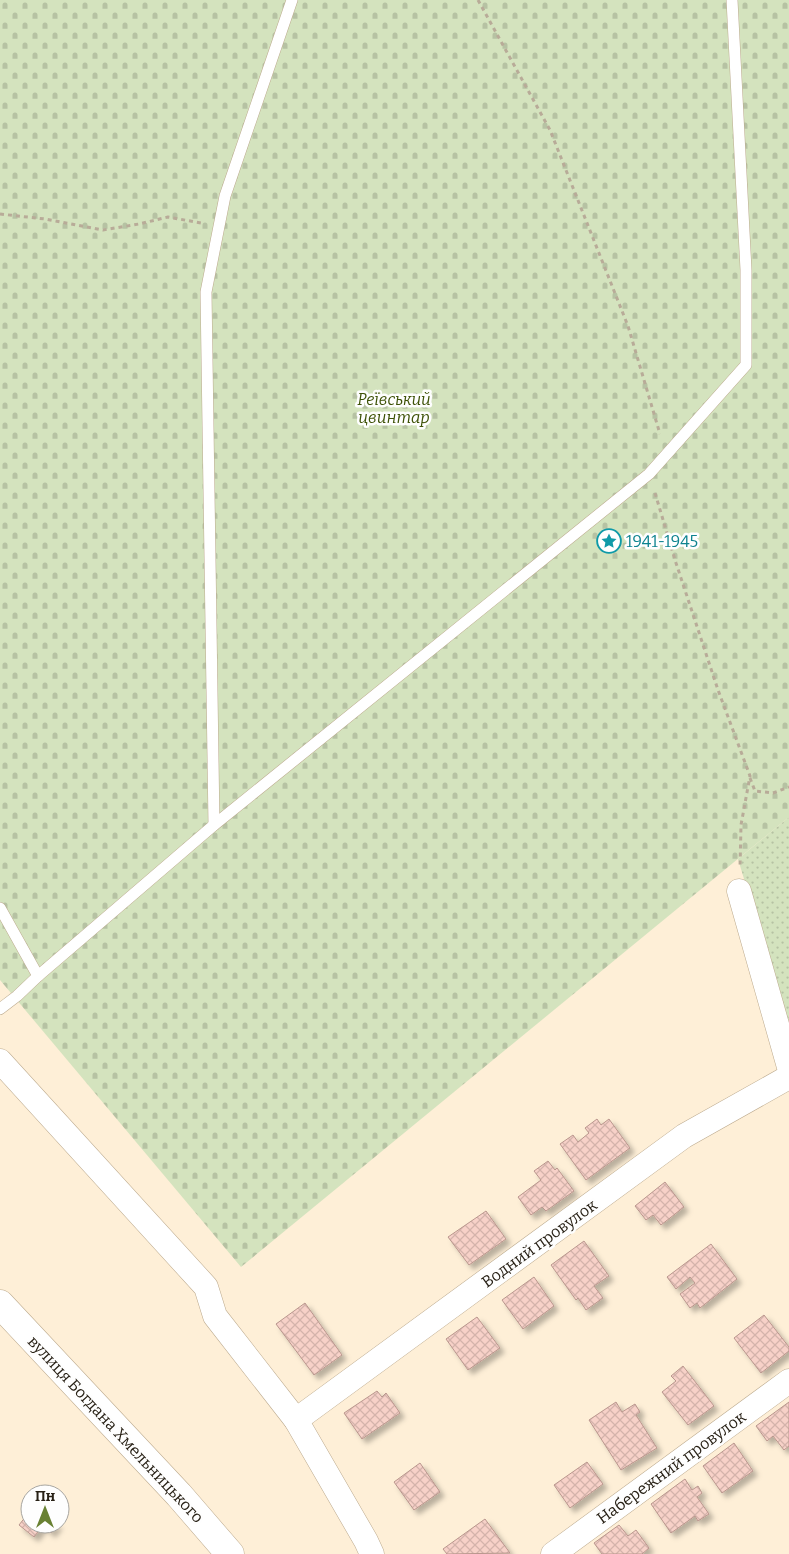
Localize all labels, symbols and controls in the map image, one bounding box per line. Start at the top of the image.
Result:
park label: Реївський цвинтар [357,390,431,427]
place icon: 1941-1945 [596,528,622,554]
place label: 1941-1945 [626,532,698,551]
street label: Водний провулок [478,1195,601,1292]
street label: вулиця Богдана Хмельницького [24,1332,207,1527]
street label: Набережний провулок [593,1407,750,1528]
north arrow [20,1484,70,1534]
text: Пн [35,1488,55,1505]

